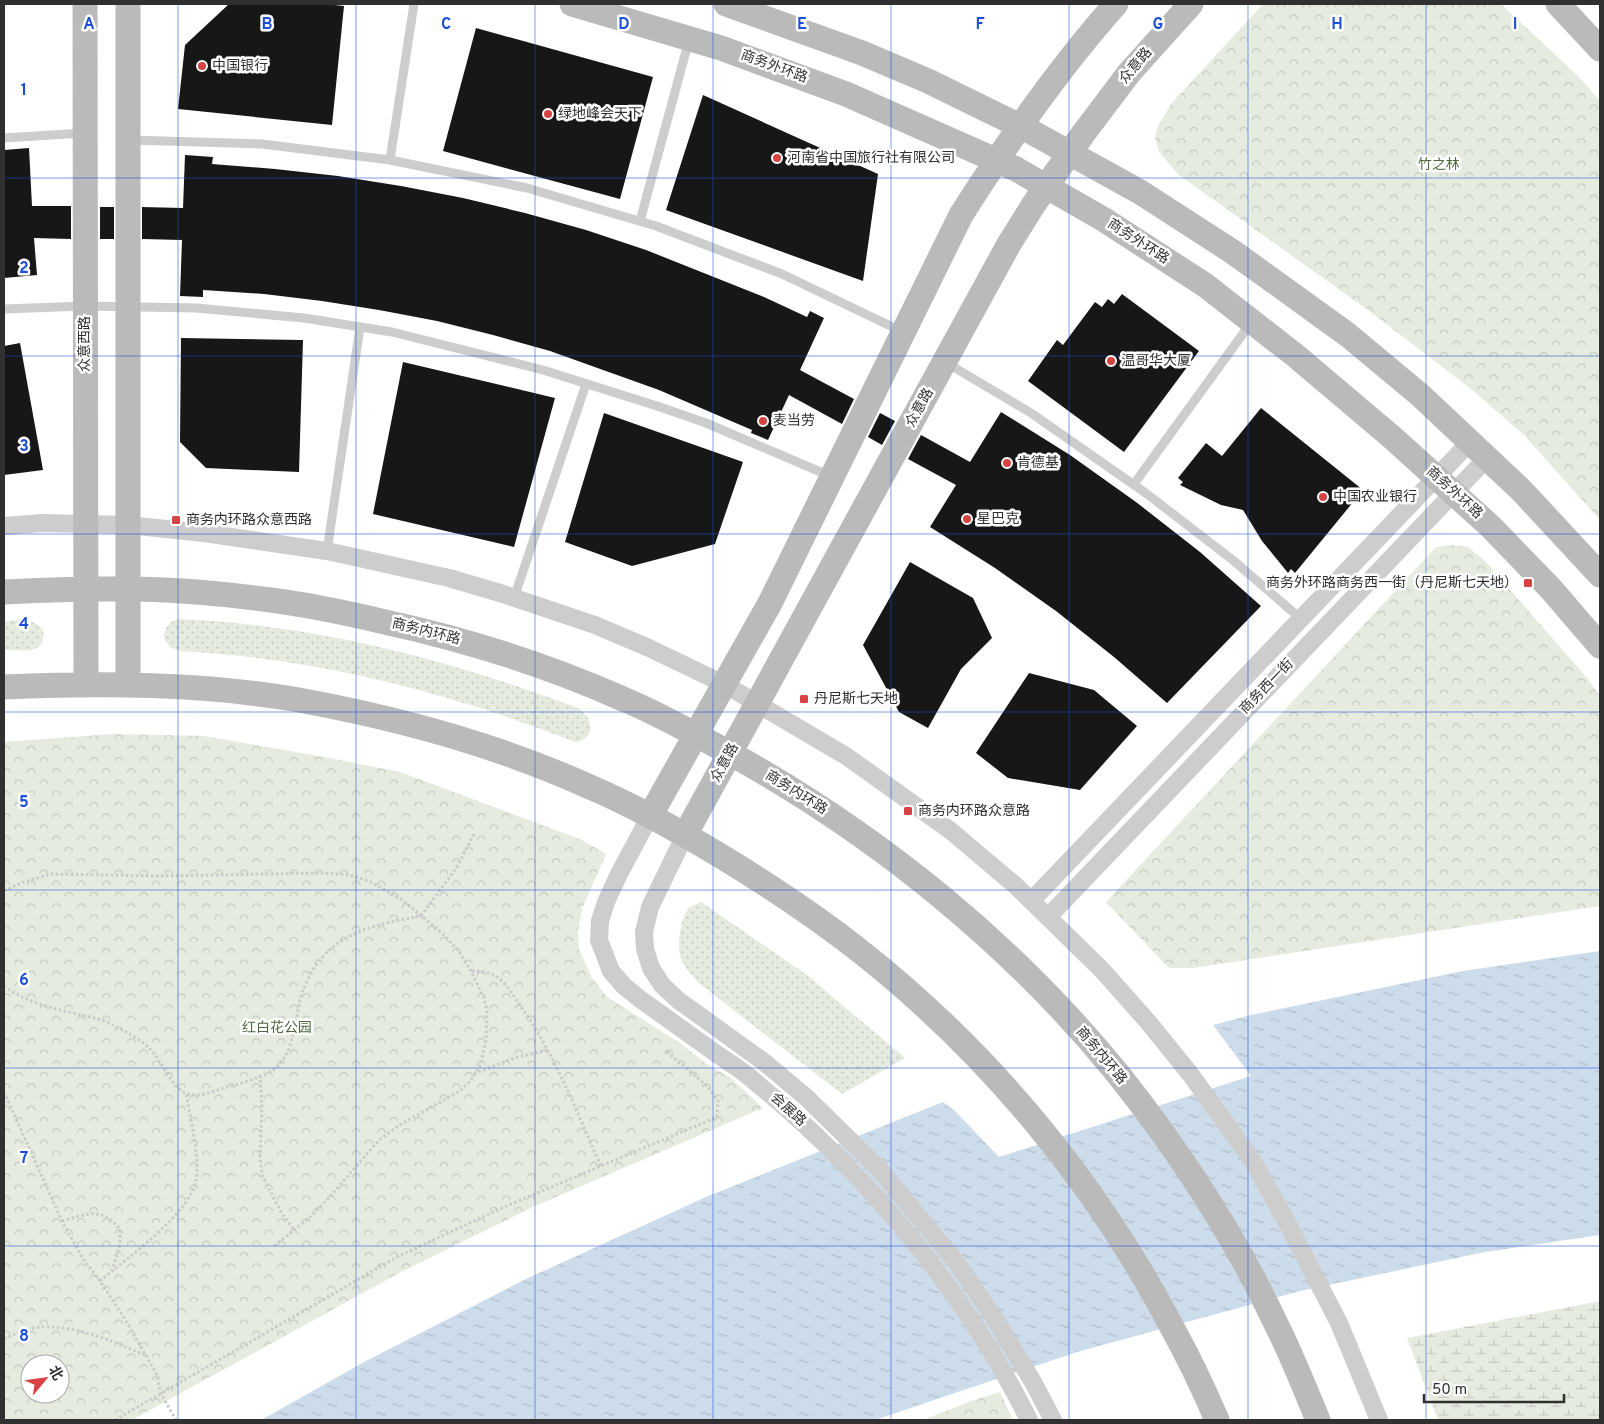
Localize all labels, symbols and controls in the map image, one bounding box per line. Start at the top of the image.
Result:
text: A [83,15,95,35]
text: B [261,15,273,35]
text: C [441,15,451,35]
text: D [618,15,630,35]
text: E [797,15,807,35]
text: F [975,15,985,35]
text: G [1153,15,1163,35]
text: H [1331,15,1343,35]
text: I [1513,15,1517,35]
street label: 众意路 [1115,44,1156,88]
street label: 商务外环路 [738,46,810,87]
place label: 中国银行 [212,58,268,75]
marker: 中国银行 [196,60,208,72]
text: 1 [21,81,27,101]
place label: 绿地峰会天下 [558,105,642,123]
marker: 绿地峰会天下 [542,108,554,120]
place label: 河南省中国旅行社有限公司 [787,150,955,167]
marker: 河南省中国旅行社有限公司 [771,152,783,164]
park label: 竹之林 [1418,157,1460,174]
street label: 商务外环路 [1104,215,1173,268]
text: 2 [19,259,29,279]
street label: 众意西路 [76,316,94,372]
place label: 温哥华大厦 [1121,352,1191,370]
marker: 温哥华大厦 [1105,355,1117,367]
street label: 众意路 [902,385,938,430]
place label: 麦当劳 [773,413,815,430]
marker: 麦当劳 [757,415,769,427]
text: 3 [19,437,29,457]
place label: 肯德基 [1017,454,1059,472]
marker: 肯德基 [1001,457,1013,469]
street label: 商务外环路 [1422,463,1486,523]
place label: 中国农业银行 [1333,489,1417,506]
marker: 中国农业银行 [1317,491,1329,503]
place label: 商务内环路众意西路 [186,511,312,529]
place label: 星巴克 [977,511,1019,528]
marker: 星巴克 [961,513,973,525]
marker: 商务内环路众意西路 [170,514,182,526]
place label: 商务外环路商务西一街（丹尼斯七天地） [1266,574,1518,592]
marker: 商务外环路商务西一街（丹尼斯七天地） [1522,577,1534,589]
text: 4 [19,615,29,635]
street label: 商务内环路 [390,615,462,649]
street label: 商务西一街 [1237,656,1297,718]
place label: 丹尼斯七天地 [814,691,898,708]
marker: 丹尼斯七天地 [798,693,810,705]
street label: 众意路 [707,740,743,785]
street label: 商务内环路 [762,767,830,819]
text: 5 [19,793,29,813]
place label: 商务内环路众意路 [918,802,1030,820]
marker: 商务内环路众意路 [902,805,914,817]
text: 6 [19,971,29,991]
park label: 红白花公园 [242,1020,312,1037]
street label: 商务内环路 [1072,1024,1130,1088]
street label: 会展路 [767,1090,809,1130]
text: 7 [20,1149,28,1169]
text: 8 [19,1327,29,1347]
north arrow [20,1354,70,1404]
text: 北 [44,1363,66,1384]
scale bar [1424,1372,1564,1404]
text: 50 m [1432,1381,1467,1400]

